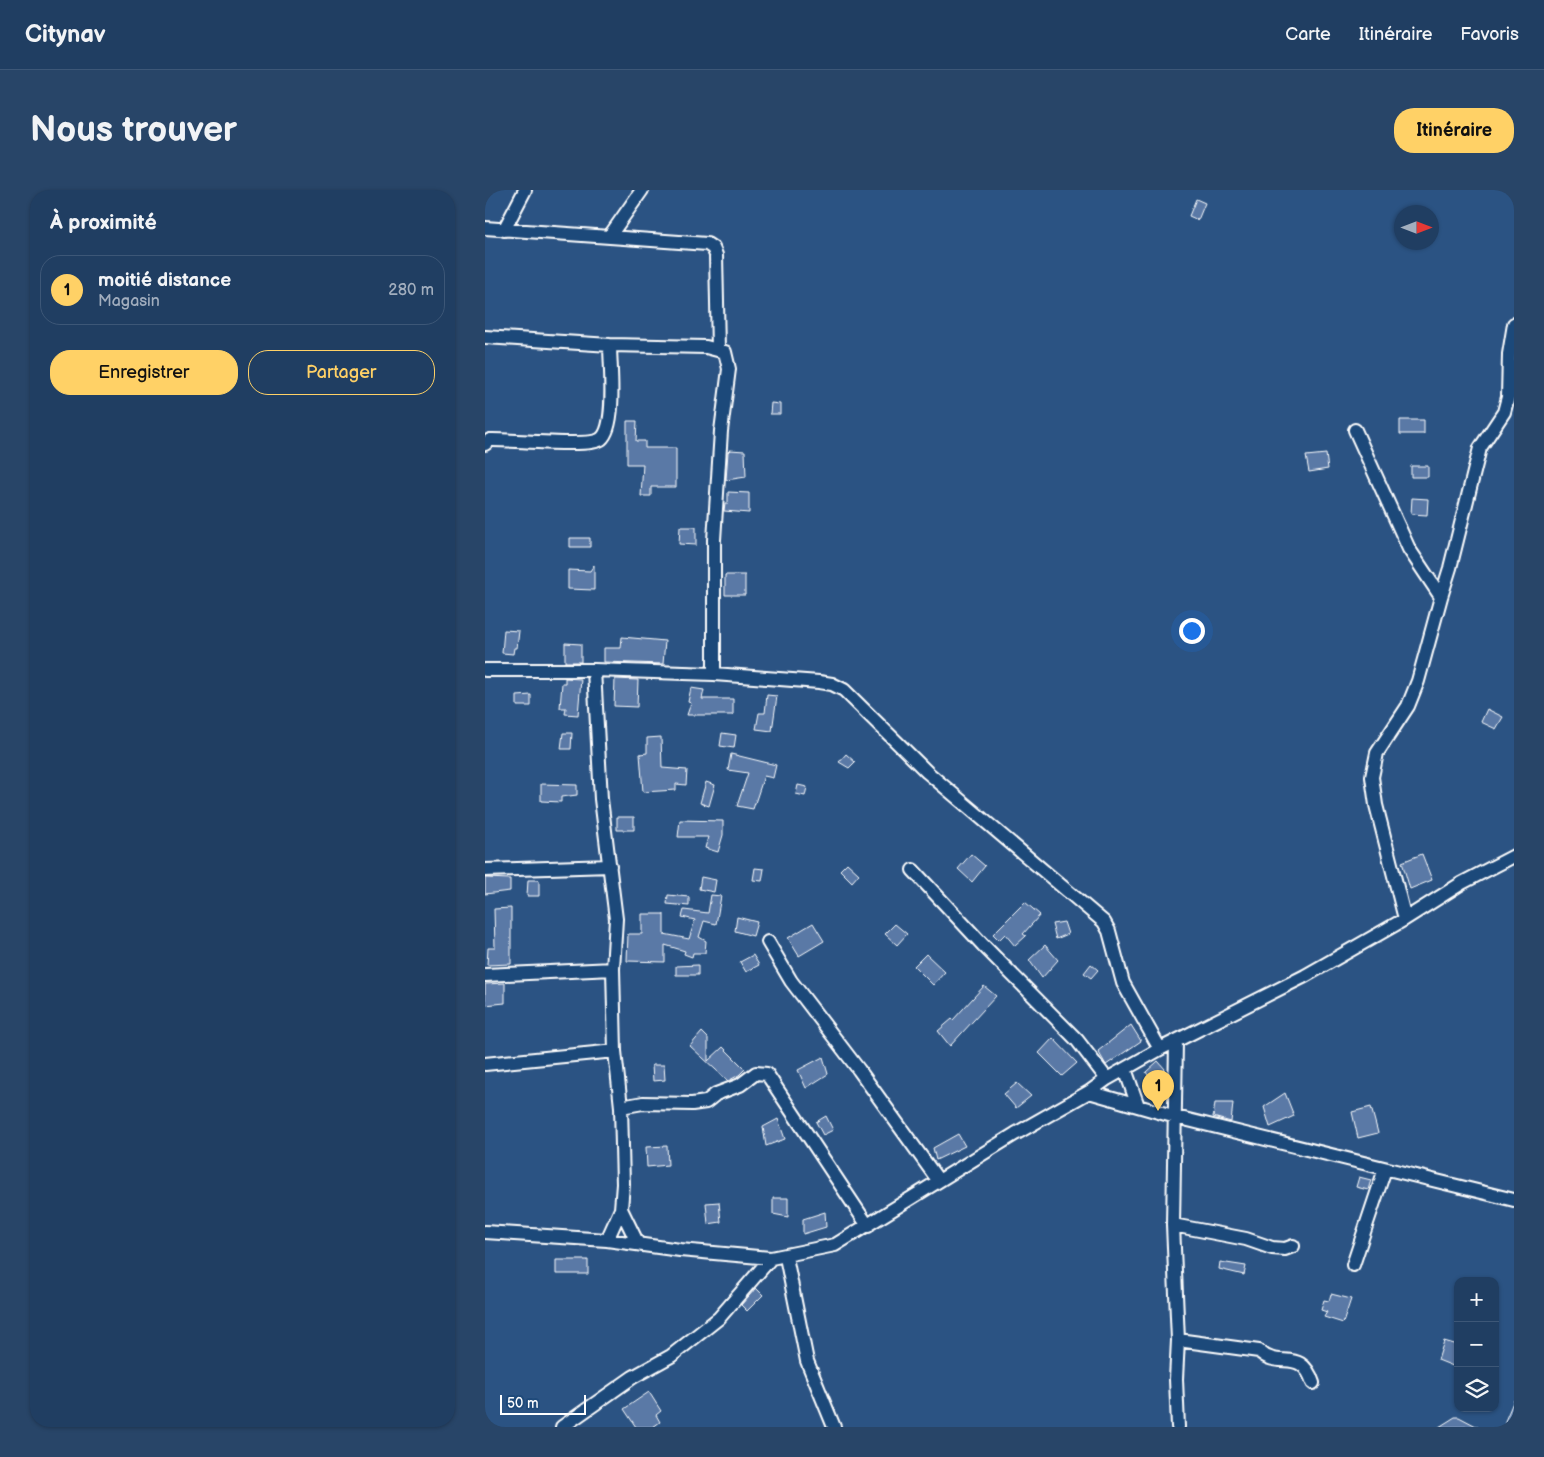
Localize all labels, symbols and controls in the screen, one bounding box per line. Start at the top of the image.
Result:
text: Citynav [25,20,106,49]
text: Carte [1285,24,1331,45]
text: Itinéraire [1359,24,1432,45]
text: Favoris [1460,24,1519,45]
button: Itinéraire [1394,108,1514,153]
text: Nous trouver [30,109,237,152]
north arrow [1394,205,1439,250]
text: À proximité [50,210,157,235]
text: moitié distance [98,269,231,292]
text: 1 [64,281,70,300]
text: 280 m [388,281,434,300]
text: Magasin [98,292,160,311]
button: Enregistrer [50,350,238,395]
button: Partager [248,350,435,395]
your location [1179,618,1205,644]
pin: 1 [1142,1070,1174,1111]
map controls [1454,1277,1499,1412]
button: + [1454,1277,1499,1322]
button: − [1454,1322,1499,1367]
button: layers [1454,1367,1499,1412]
scale bar [500,1392,586,1415]
text: 50 m [507,1395,539,1412]

